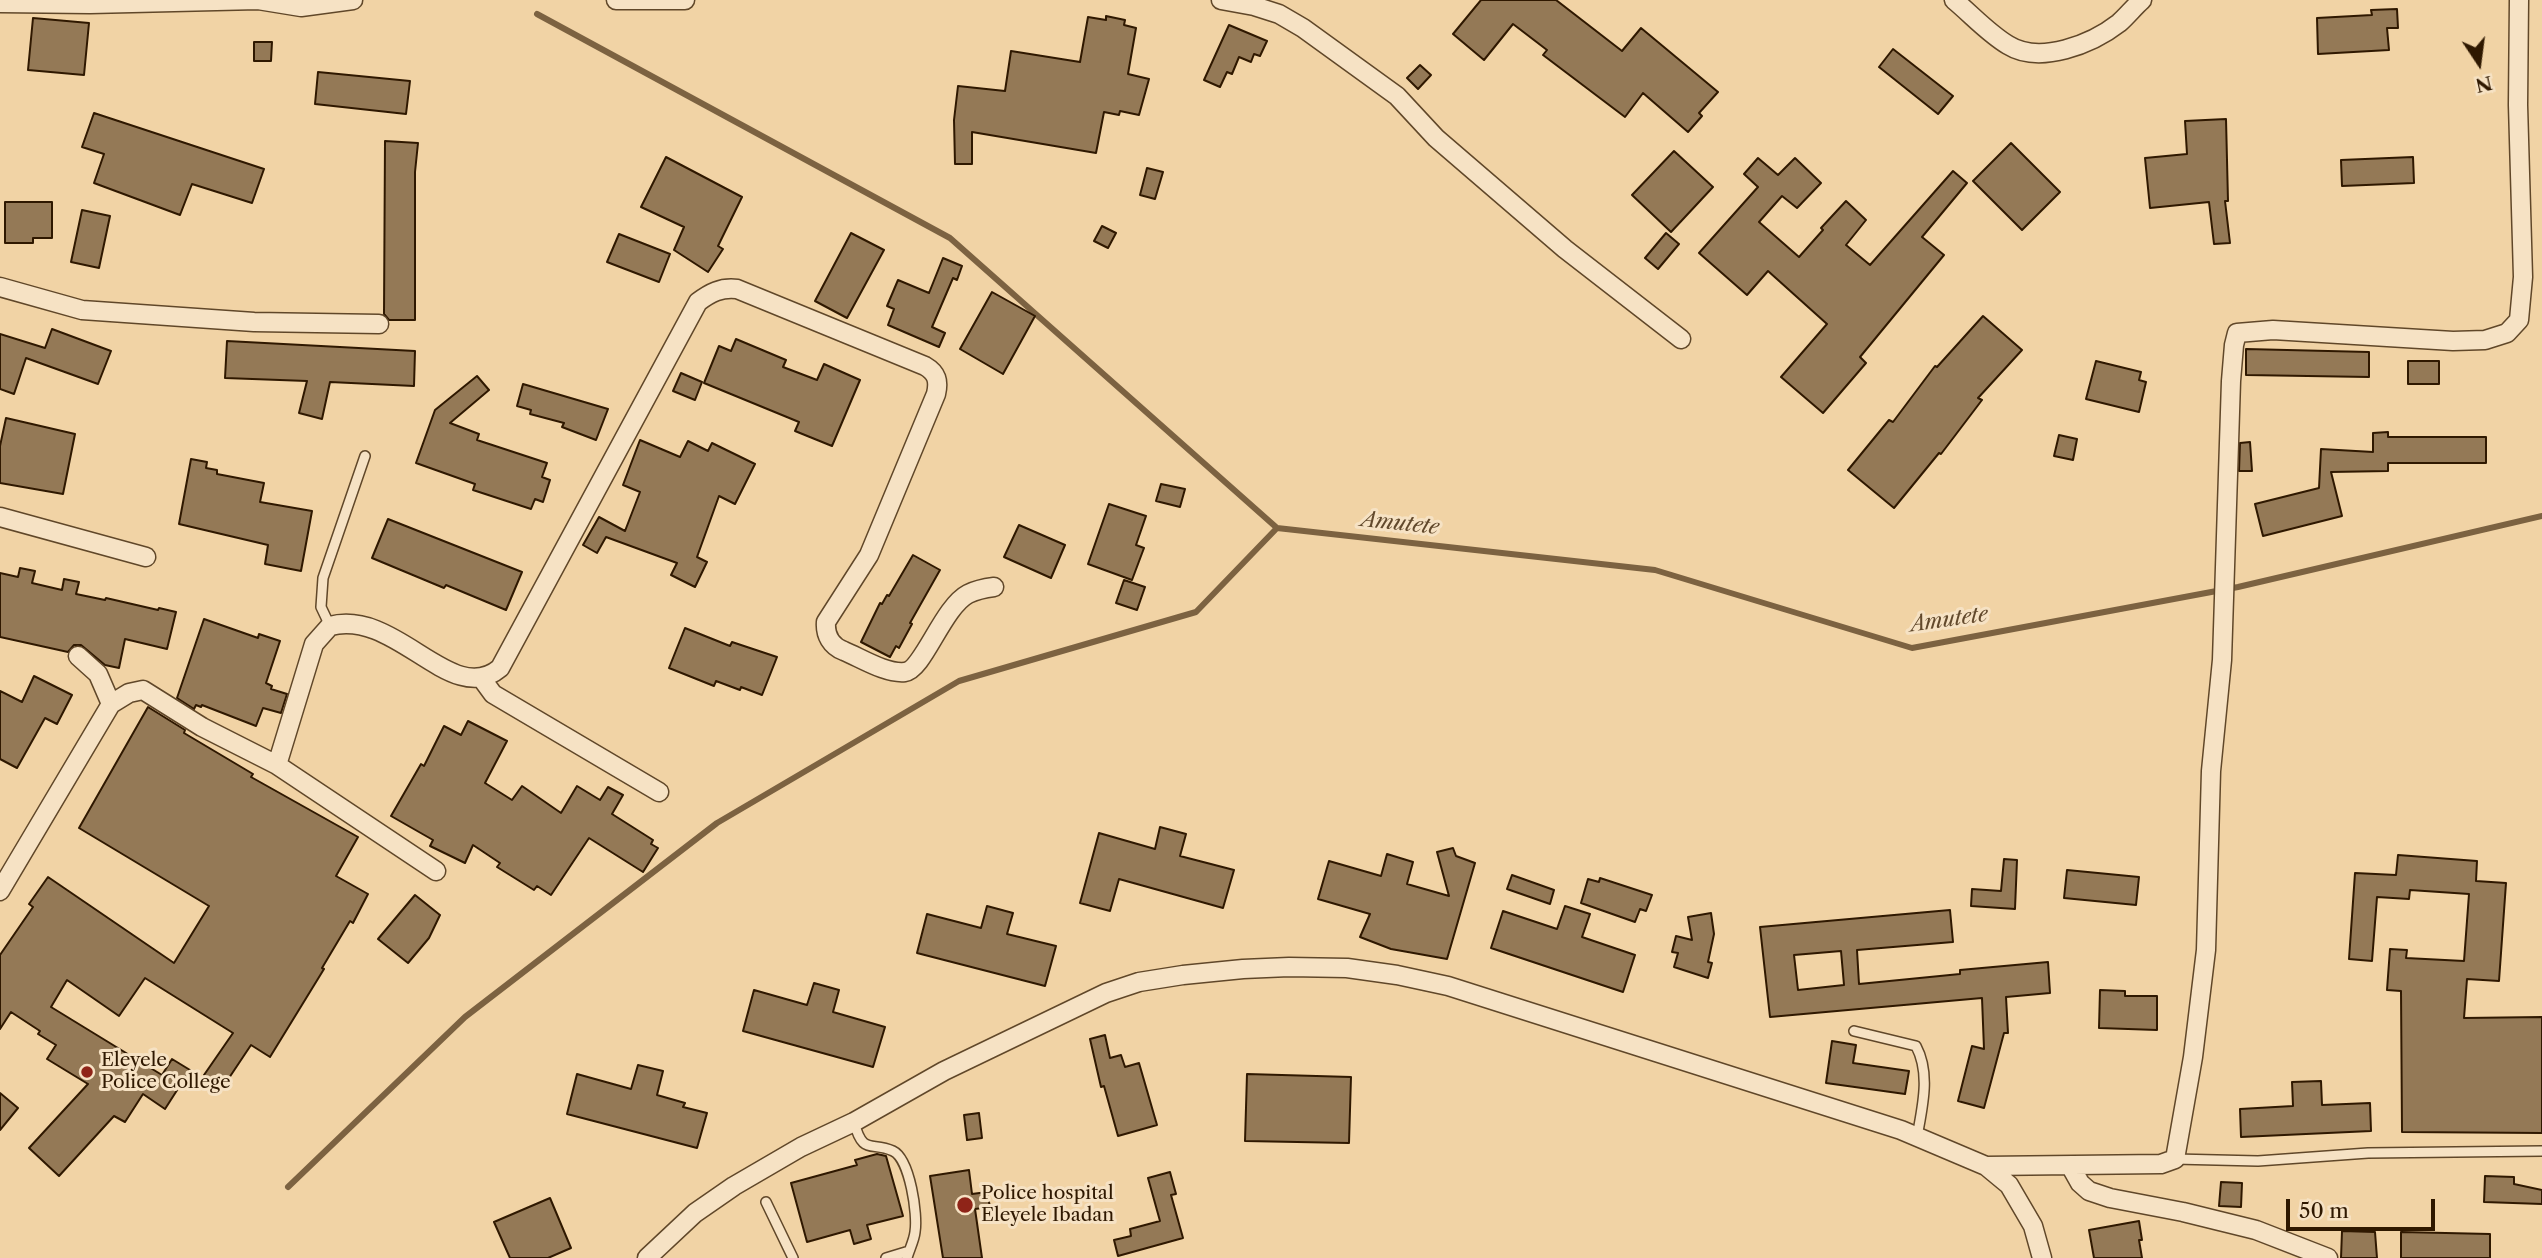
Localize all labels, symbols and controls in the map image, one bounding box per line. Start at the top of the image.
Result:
north arrow [2444,28,2514,98]
text: N [2473,71,2494,97]
water label: Amutete [1360,507,1440,541]
water label: Amutete [1908,602,1990,638]
place label: Eleyele Police College [101,1050,231,1094]
marker: Eleyele Police College [79,1064,95,1080]
place label: Police hospital Eleyele Ibadan [981,1183,1114,1227]
scale bar [2290,1184,2439,1228]
marker: Police hospital Eleyele Ibadan [955,1195,975,1215]
text: 50 m [2299,1198,2349,1223]

